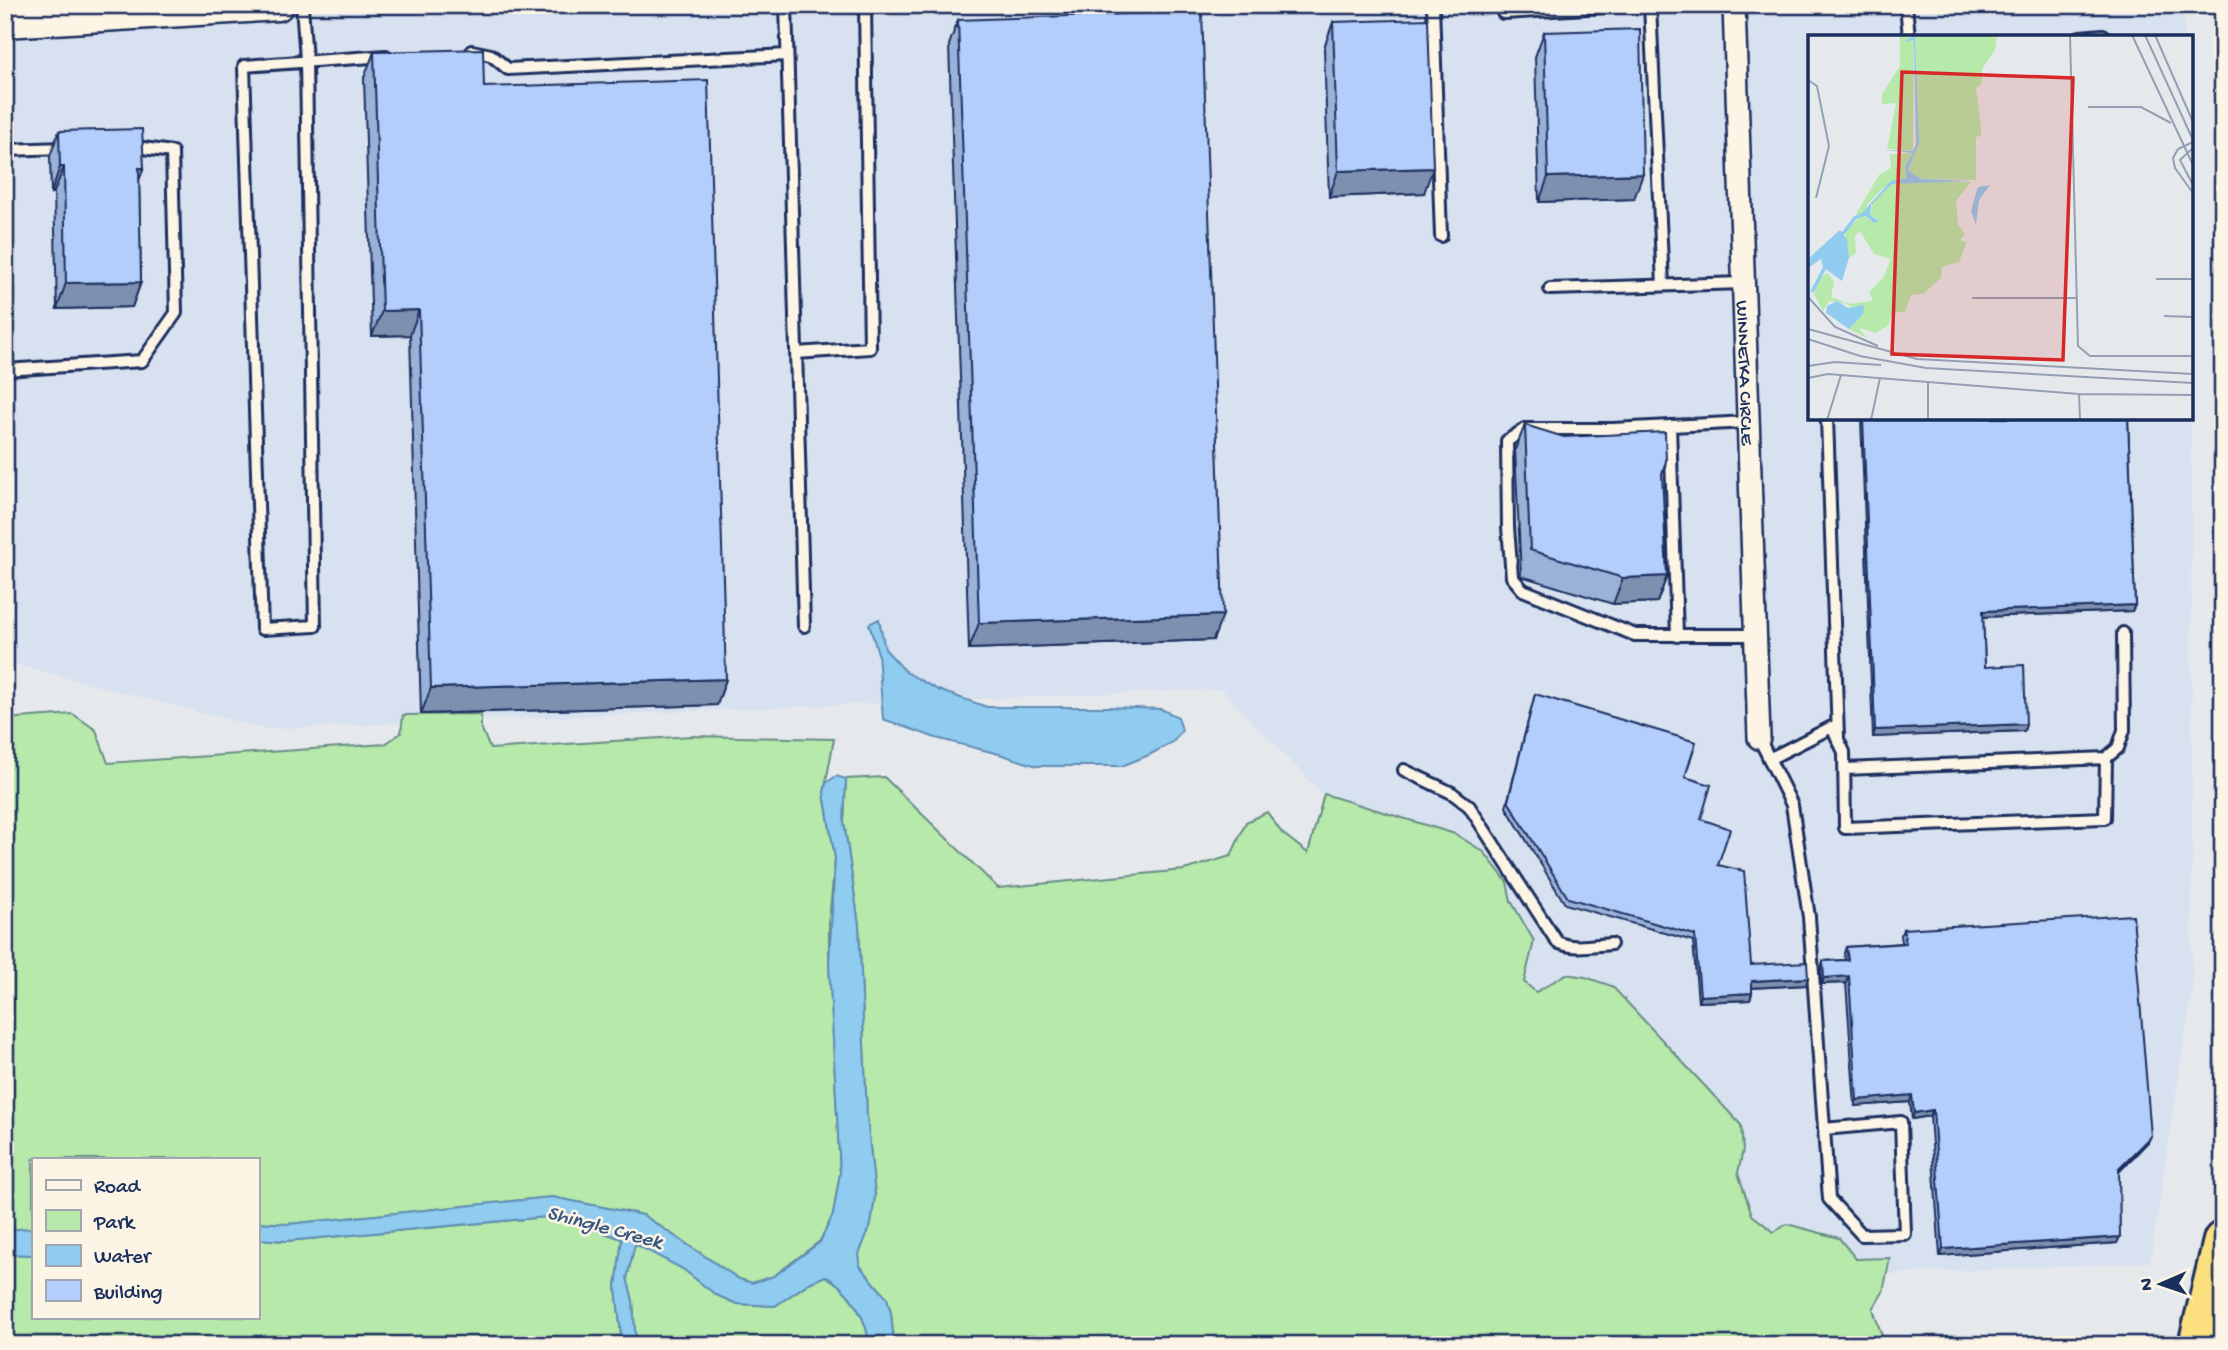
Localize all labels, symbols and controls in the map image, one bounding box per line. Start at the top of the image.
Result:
inset map [1808,35,2193,420]
street label: WINNETKA CIRCLE [1729,300,1757,447]
legend [32,1158,259,1318]
text: Road [94,1176,142,1201]
water label: Shingle Creek [544,1202,667,1257]
text: Park [93,1212,137,1237]
text: Water [94,1246,152,1271]
north arrow [2126,1248,2196,1318]
text: N [2136,1278,2159,1291]
text: Building [93,1282,163,1307]

